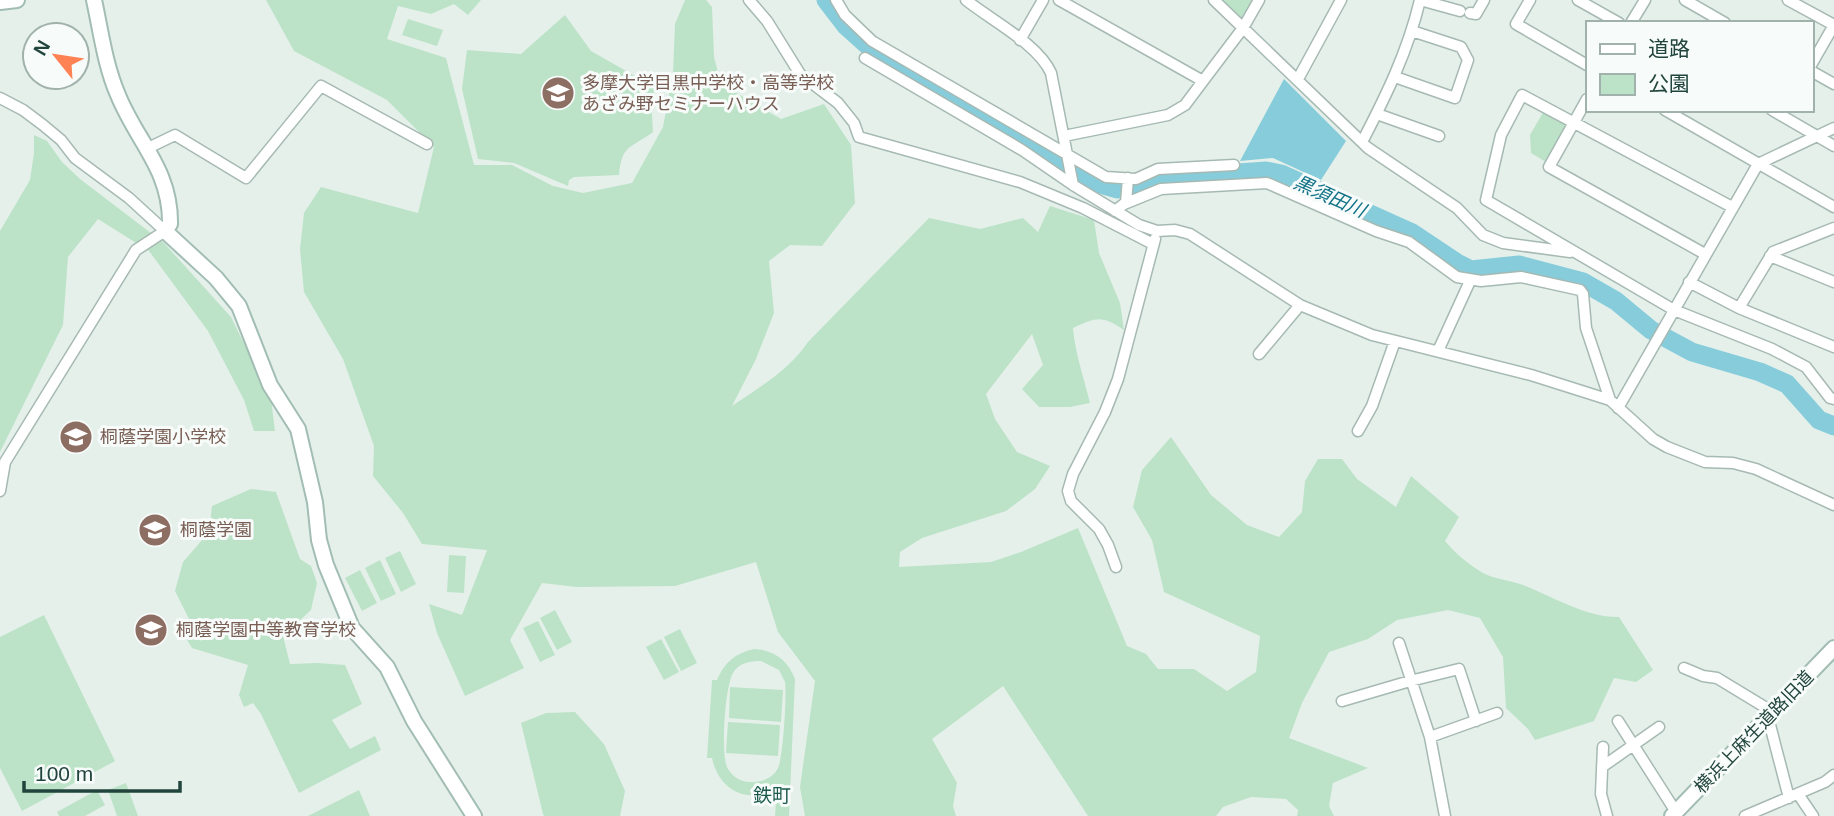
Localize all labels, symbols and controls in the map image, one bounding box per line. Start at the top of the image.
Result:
north arrow [21,21,91,91]
legend [1586,21,1813,112]
text: N [29,37,54,59]
text: 道路 [1648,37,1690,60]
text: 公園 [1648,72,1690,95]
place label: 多摩大学目黒中学校・高等学校 あざみ野セミナーハウス [582,73,834,114]
school or university icon: 多摩大学目黒中学校・高等学校 あざみ野セミナーハウス [539,74,577,112]
water label: 黒須田川 [1291,171,1371,222]
school or university icon: 桐蔭学園小学校 [57,418,95,456]
place label: 桐蔭学園小学校 [100,427,226,447]
school or university icon: 桐蔭学園 [136,511,174,549]
place label: 桐蔭学園 [180,520,252,540]
school or university icon: 桐蔭学園中等教育学校 [132,611,170,649]
place label: 桐蔭学園中等教育学校 [176,620,356,640]
street label: 横浜上麻生道路旧道 [1691,667,1817,797]
scale bar [24,750,180,794]
text: 100 m [35,762,93,785]
district label: 鉄町 [753,785,791,806]

